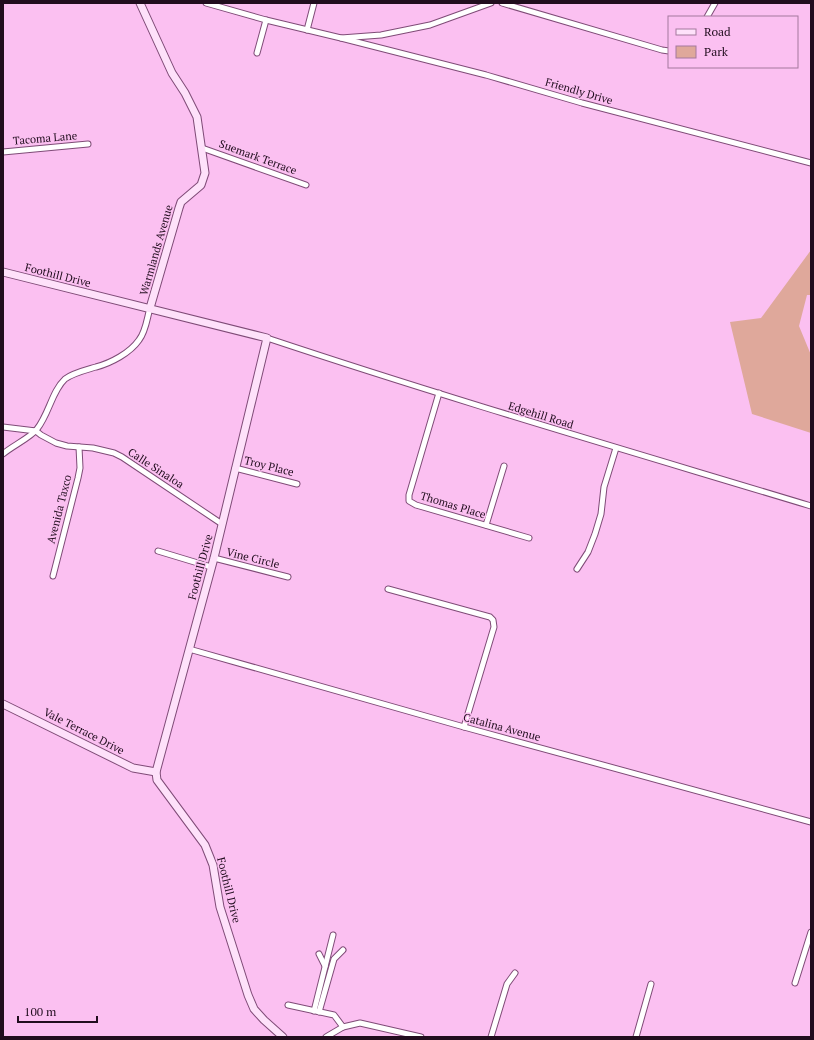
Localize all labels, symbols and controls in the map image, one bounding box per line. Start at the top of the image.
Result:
legend [668,16,798,68]
text: Road [704,24,731,39]
text: Park [704,44,729,59]
street label: Friendly Drive [544,75,615,107]
street label: Tacoma Lane [12,128,78,148]
street label: Suemark Terrace [217,136,299,178]
street label: Warmlands Avenue [136,203,176,297]
street label: Foothill Drive [24,260,93,290]
street label: Edgehill Road [507,398,575,432]
street label: Calle Sinaloa [125,445,187,491]
street label: Troy Place [243,453,296,479]
street label: Avenida Taxco [44,473,74,545]
street label: Thomas Place [419,488,488,522]
street label: Foothill Drive [185,532,216,601]
street label: Vine Circle [225,545,281,571]
street label: Vale Terrace Drive [41,705,127,758]
street label: Catalina Avenue [462,710,543,744]
street label: Foothill Drive [214,856,244,925]
scale bar [18,998,97,1024]
text: 100 m [24,1004,57,1019]

